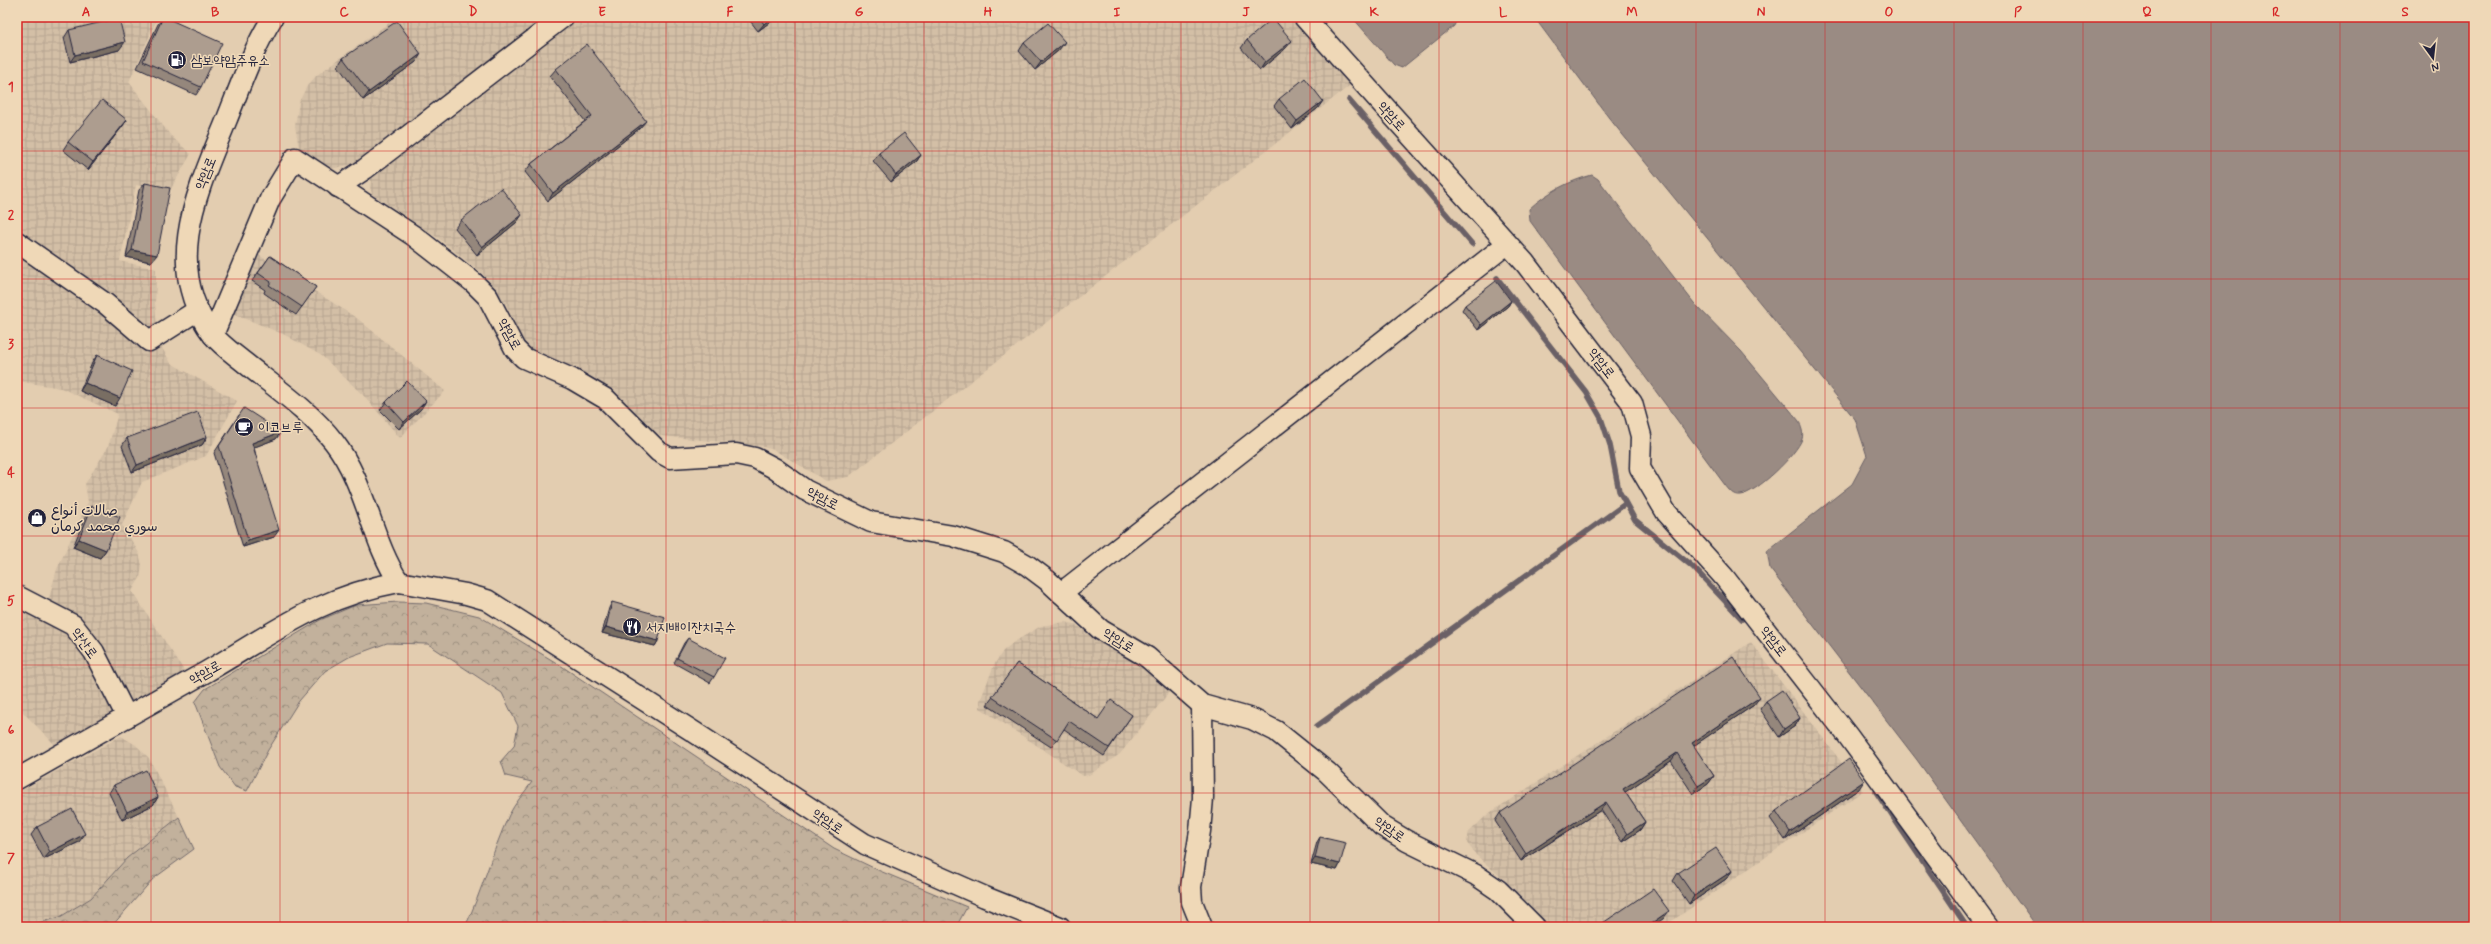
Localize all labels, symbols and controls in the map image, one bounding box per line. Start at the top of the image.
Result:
text: A [82,4,90,21]
text: B [211,4,220,21]
text: C [339,4,349,21]
text: D [469,4,478,21]
text: E [598,4,606,21]
text: F [727,4,734,21]
text: G [855,4,864,21]
text: H [984,4,993,21]
text: I [1114,4,1121,21]
text: J [1242,4,1250,21]
text: K [1369,4,1379,21]
text: L [1499,4,1508,21]
text: M [1626,4,1638,21]
text: N [1757,4,1766,21]
text: O [1885,4,1894,21]
text: P [2014,4,2022,21]
text: Q [2142,4,2152,21]
text: R [2272,4,2280,21]
text: S [2401,4,2409,21]
north arrow [2413,38,2453,78]
fuel station icon: 삼보약암주유소 [166,49,188,71]
place label: 삼보약암주유소 [191,52,270,70]
text: N [2430,59,2441,74]
text: 1 [8,79,14,96]
street label: 약암로 [1373,98,1409,135]
street label: 약암로 [191,154,221,192]
text: 2 [8,207,15,224]
street label: 약암로 [493,315,525,354]
text: 3 [8,336,14,353]
street label: 약암로 [1584,345,1619,382]
cafe icon: 이코브루 [233,416,255,438]
place label: 이코브루 [258,419,303,437]
text: 4 [7,465,15,482]
street label: 약암로 [803,483,842,515]
place label: صالات أنواع سوري محمد كرمان [51,502,158,537]
shop icon: صالات أنواع سوري محمد كرمان [26,507,48,529]
text: 5 [7,593,15,610]
restaurant icon: 서지배이잔치국수 [621,616,643,638]
place label: 서지배이잔치국수 [646,619,736,637]
street label: 약암로 [1756,623,1791,660]
street label: 약암로 [1099,624,1138,657]
street label: 약산로 [67,625,101,663]
street label: 약암로 [186,657,225,689]
text: 6 [8,722,15,739]
street label: 약암로 [808,805,846,839]
street label: 약암로 [1370,813,1408,847]
text: 7 [7,850,15,867]

